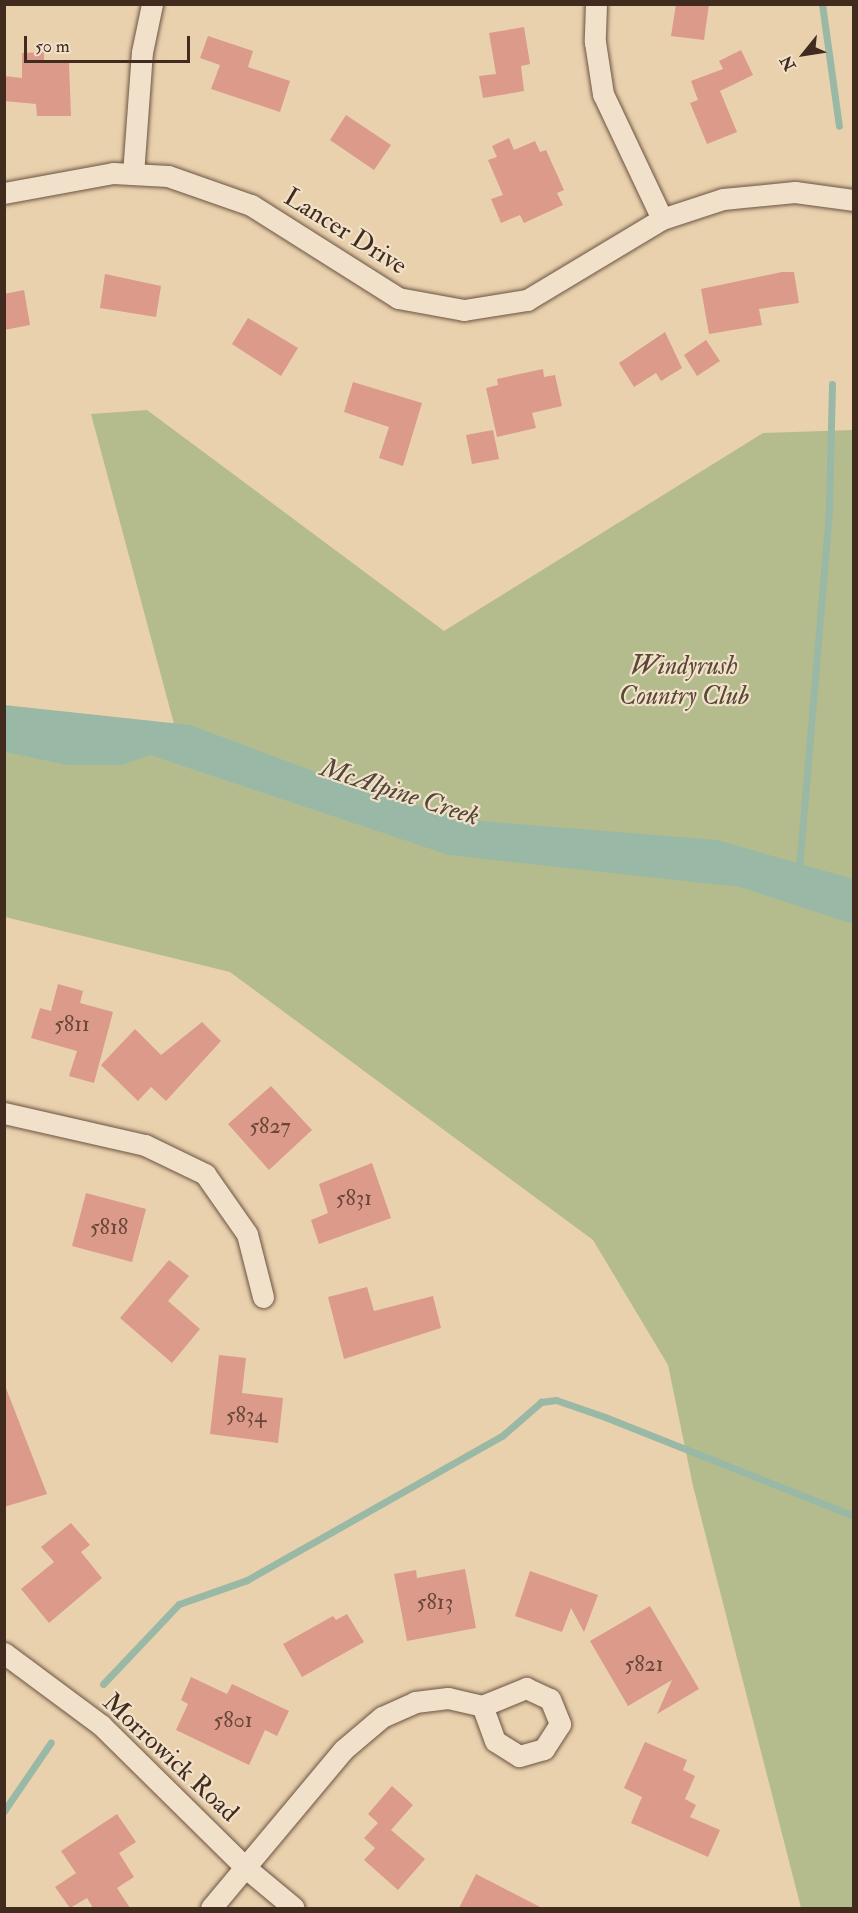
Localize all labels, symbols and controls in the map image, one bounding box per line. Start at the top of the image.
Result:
scale bar [27,24,194,62]
north arrow [774,24,834,84]
text: 50 m [35,35,70,58]
text: N [776,52,801,74]
street label: Lancer Drive [278,182,412,282]
park label: Windyrush Country Club [619,651,749,712]
water label: McAlpine Creek [317,751,483,833]
house number: 5811 [54,1012,90,1038]
house number: 5827 [249,1114,291,1140]
house number: 5831 [336,1186,372,1212]
house number: 5818 [90,1215,128,1241]
house number: 5834 [226,1403,266,1429]
house number: 5813 [417,1590,453,1616]
house number: 5821 [625,1652,663,1678]
street label: Morrowick Road [96,1687,244,1829]
house number: 5801 [214,1708,252,1734]

